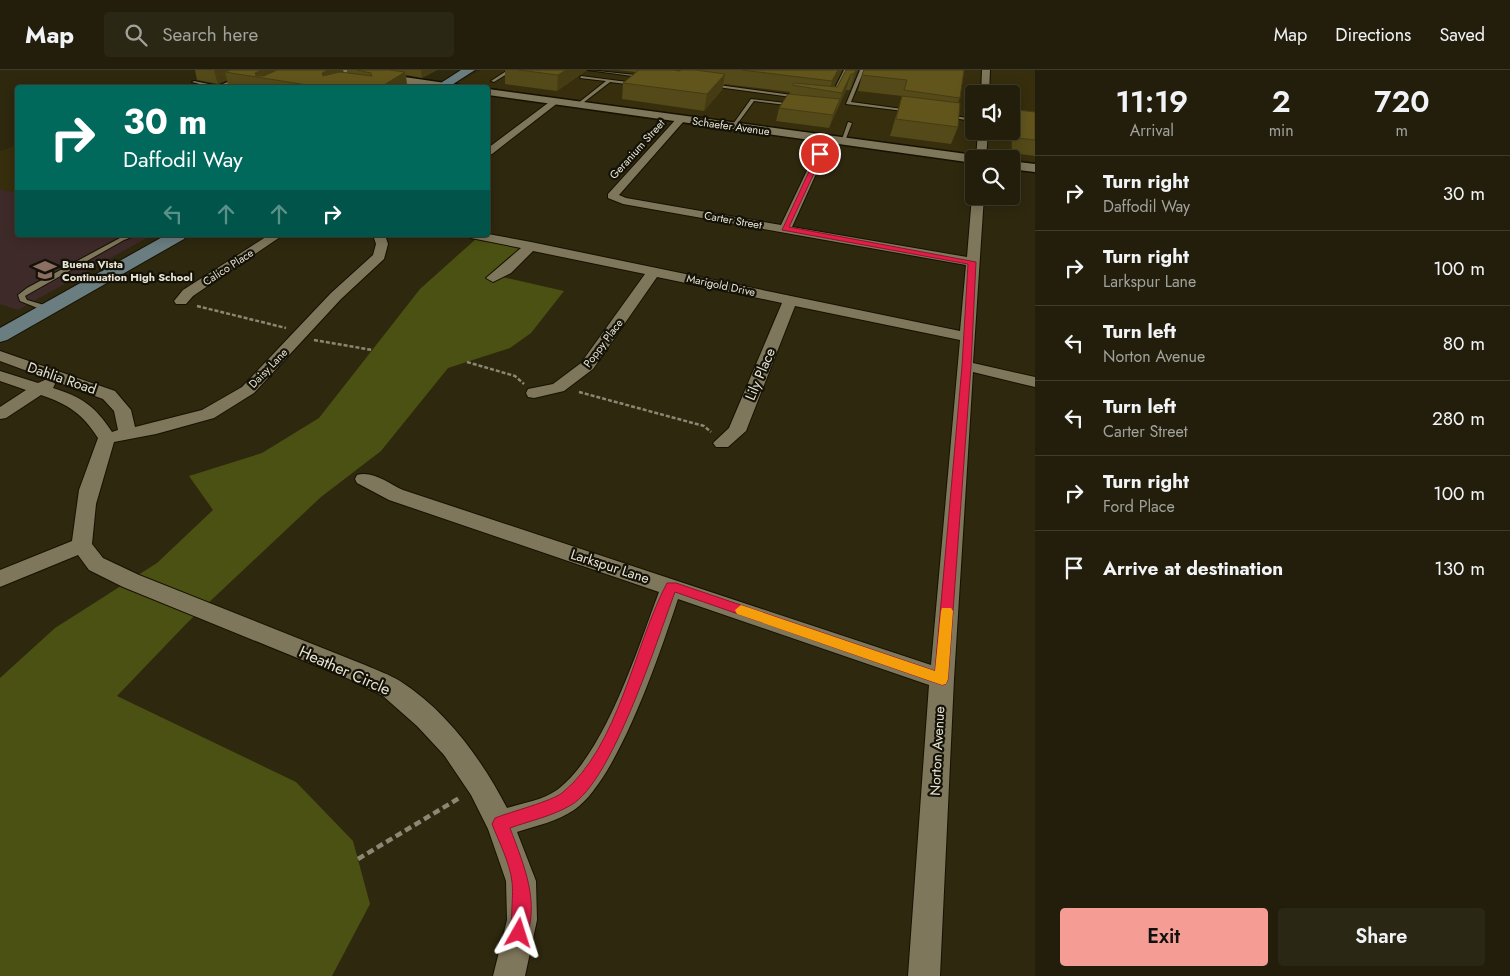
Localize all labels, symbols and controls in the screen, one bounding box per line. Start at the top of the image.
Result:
search box [104,12,454,57]
text: Map [25,17,74,52]
icon: search [122,21,150,49]
text: Search here [162,21,258,48]
text: Map [1274,22,1307,48]
text: Directions [1335,22,1411,48]
text: Saved [1439,22,1485,48]
text: 11:19 [1115,80,1188,123]
text: 2 [1272,80,1291,123]
text: 720 [1374,80,1430,123]
map controls [965,85,1020,205]
button: sound [965,85,1020,140]
text: 30 m [123,97,207,147]
icon: right [40,105,105,170]
street label: Schaefer Avenue [691,113,771,139]
street label: Geranium Street [606,115,669,183]
text: Arrival [1130,119,1174,142]
text: min [1269,119,1294,142]
text: m [1396,119,1408,142]
pin [799,133,841,175]
icon: arrive [806,140,834,168]
text: Daffodil Way [123,143,243,175]
button: search [965,150,1020,205]
text: Turn right [1103,168,1189,195]
icon: right [1060,179,1088,207]
text: 30 m [1443,180,1485,207]
text: Daffodil Way [1103,195,1190,218]
icon: left [159,200,187,228]
icon: ahead [212,200,240,228]
icon: ahead [265,200,293,228]
icon: right [318,200,346,228]
street label: Carter Street [703,207,763,233]
text: Turn right [1103,243,1189,270]
street label: Calico Place [200,244,257,289]
icon: right [1060,254,1088,282]
text: 100 m [1433,255,1485,282]
place label: Buena Vista Continuation High School [62,256,193,285]
school or university icon: Buena Vista Continuation High School [32,257,58,283]
street label: Marigold Drive [685,270,757,300]
text: Larkspur Lane [1103,270,1196,293]
street label: Poppy Place [579,315,627,371]
text: Turn left [1103,318,1176,345]
icon: left [1060,329,1088,357]
text: 80 m [1443,330,1485,357]
street label: Daisy Lane [245,344,291,391]
street label: Lily Place [740,345,780,403]
text: Norton Avenue [1103,345,1205,368]
street label: Dahlia Road [25,357,99,399]
text: Turn left [1103,393,1176,420]
icon: left [1060,404,1088,432]
text: 280 m [1432,405,1485,432]
text: Carter Street [1103,420,1188,443]
text: Turn right [1103,468,1189,495]
icon: right [1060,479,1088,507]
text: 100 m [1433,480,1485,507]
text: Ford Place [1103,495,1175,518]
street label: Larkspur Lane [568,544,652,588]
icon: arrive [1060,554,1088,582]
text: Arrive at destination [1103,555,1283,582]
text: 130 m [1434,555,1485,582]
street label: Heather Circle [295,640,394,701]
street label: Norton Avenue [925,706,949,796]
position arrow [492,906,544,958]
button: Exit [1060,908,1268,966]
button: Share [1278,908,1485,966]

